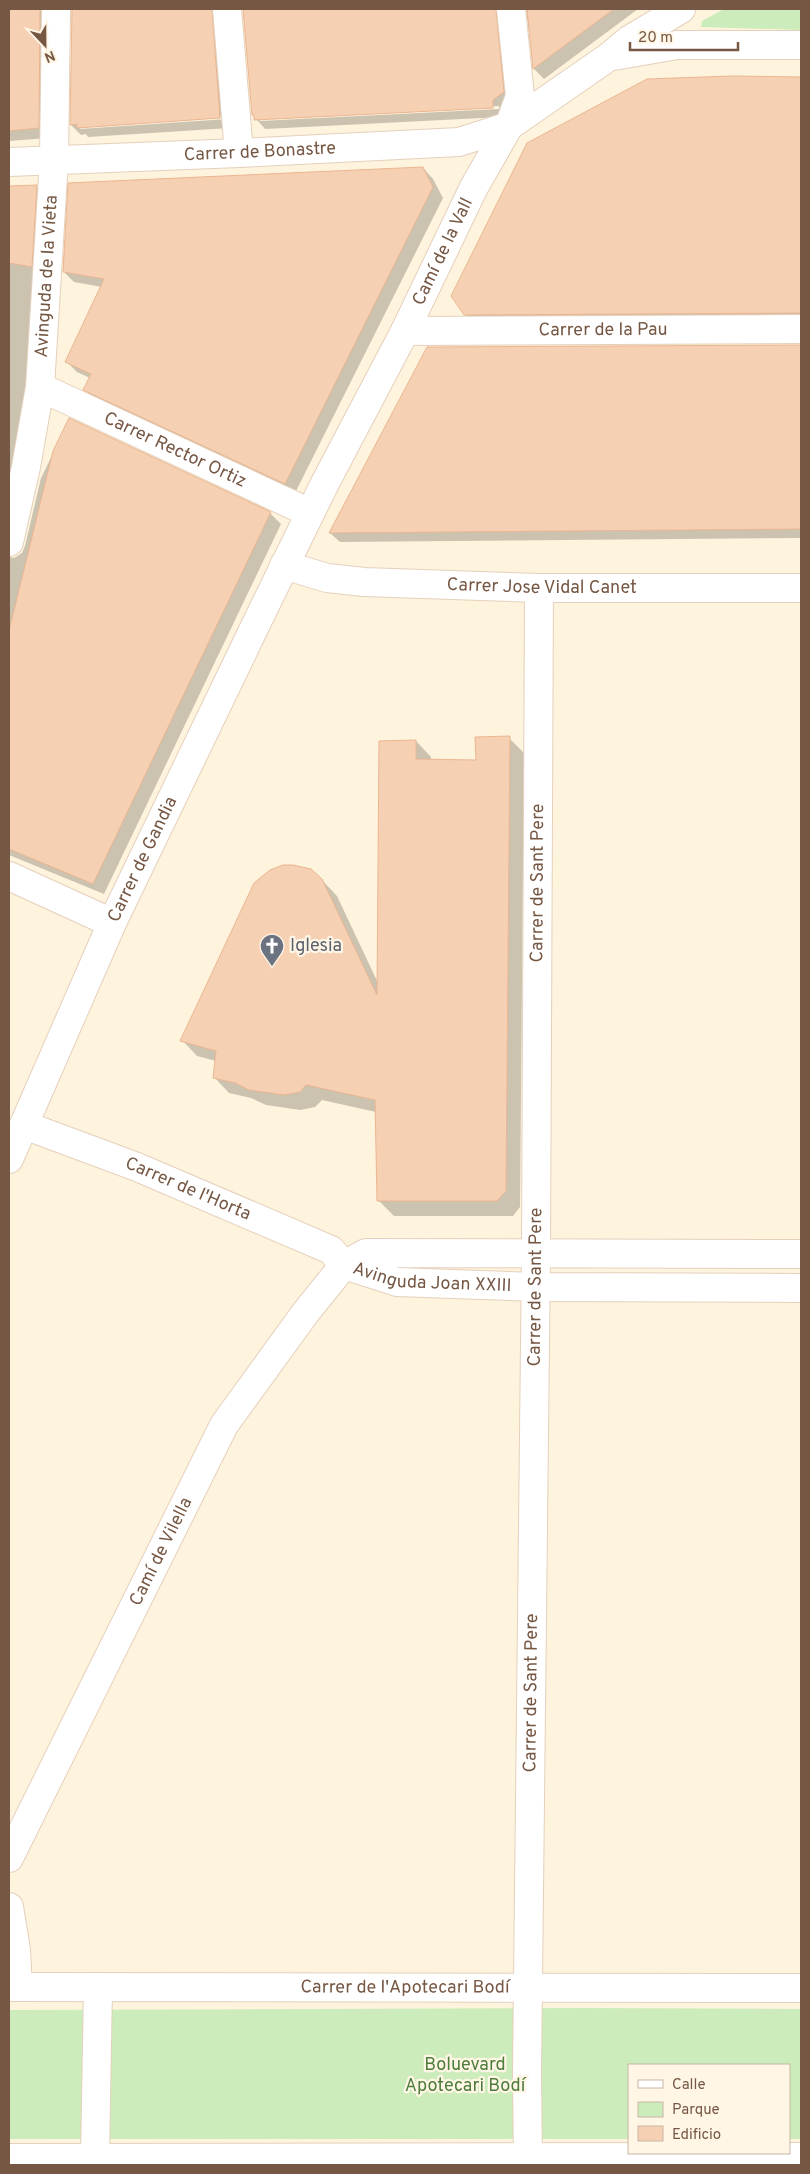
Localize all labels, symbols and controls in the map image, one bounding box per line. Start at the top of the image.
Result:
north arrow [20,20,70,70]
scale bar [630,20,738,52]
text: 20 m [638,29,673,48]
text: N [41,46,57,65]
street label: Carrer de Bonastre [183,137,336,167]
street label: Avinguda de la Vieta [30,194,63,358]
street label: Camí de la Vall [407,194,479,309]
street label: Carrer de la Pau [538,318,668,342]
street label: Carrer Rector Ortiz [100,407,250,493]
street label: Carrer Jose Vidal Canet [446,573,637,600]
street label: Carrer de Gandia [103,793,183,926]
street label: Carrer de Sant Pere [526,804,550,963]
church icon: Iglesia [259,933,285,967]
place label: Iglesia [290,935,342,958]
street label: Carrer de l'Horta [122,1152,254,1226]
street label: Carrer de Sant Pere [523,1208,548,1367]
street label: Avinguda Joan XXIII [350,1257,512,1298]
street label: Camí de Vilella [124,1494,198,1610]
street label: Carrer de Sant Pere [519,1613,544,1773]
street label: Carrer de l'Apotecari Bodí [300,1976,511,1999]
park label: Boluevard Apotecari Bodí [405,2054,527,2098]
legend [628,2064,790,2154]
text: Calle [672,2076,706,2095]
text: Parque [672,2101,720,2120]
text: Edificio [672,2126,721,2145]

